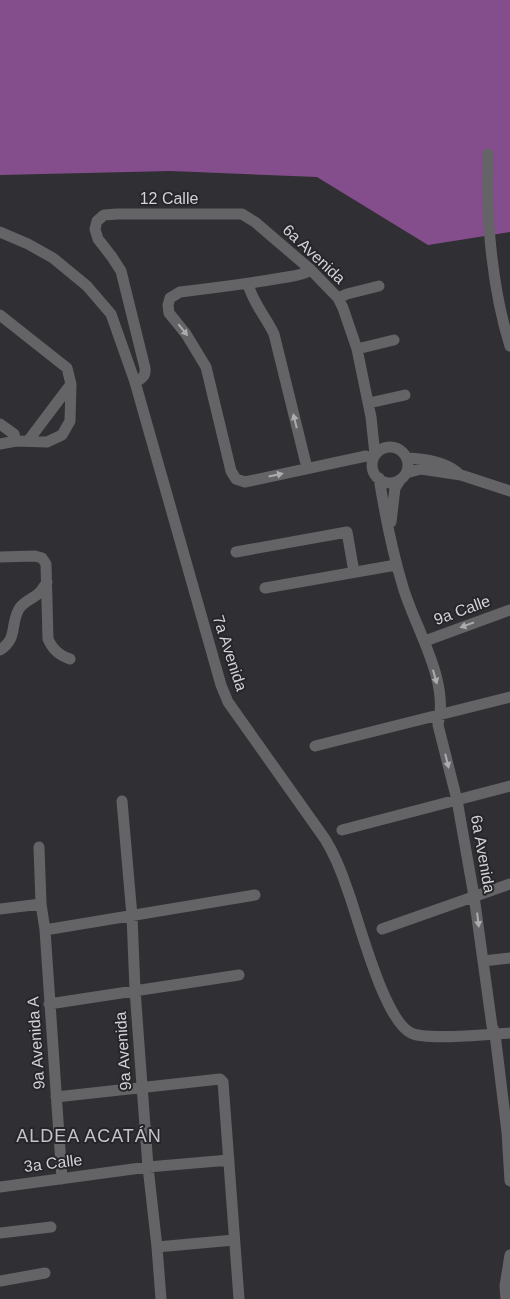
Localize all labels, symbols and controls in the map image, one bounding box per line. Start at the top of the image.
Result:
street label: 12 Calle [140,190,198,207]
street label: 6a Avenida [279,221,349,287]
one-way arrow [177,323,188,336]
one-way arrow [291,414,299,429]
one-way arrow [268,471,284,479]
street label: 9a Calle [432,592,493,628]
street label: 7a Avenida [210,613,250,693]
one-way arrow [460,622,475,629]
one-way arrow [432,669,440,684]
one-way arrow [443,753,451,768]
street label: 6a Avenida [468,814,498,894]
one-way arrow [474,913,482,929]
street label: 9a Avenida A [24,996,48,1090]
street label: 9a Avenida [112,1011,134,1091]
district label: ALDEA ACATÁN [16,1126,162,1146]
street label: 3a Calle [23,1151,83,1175]

